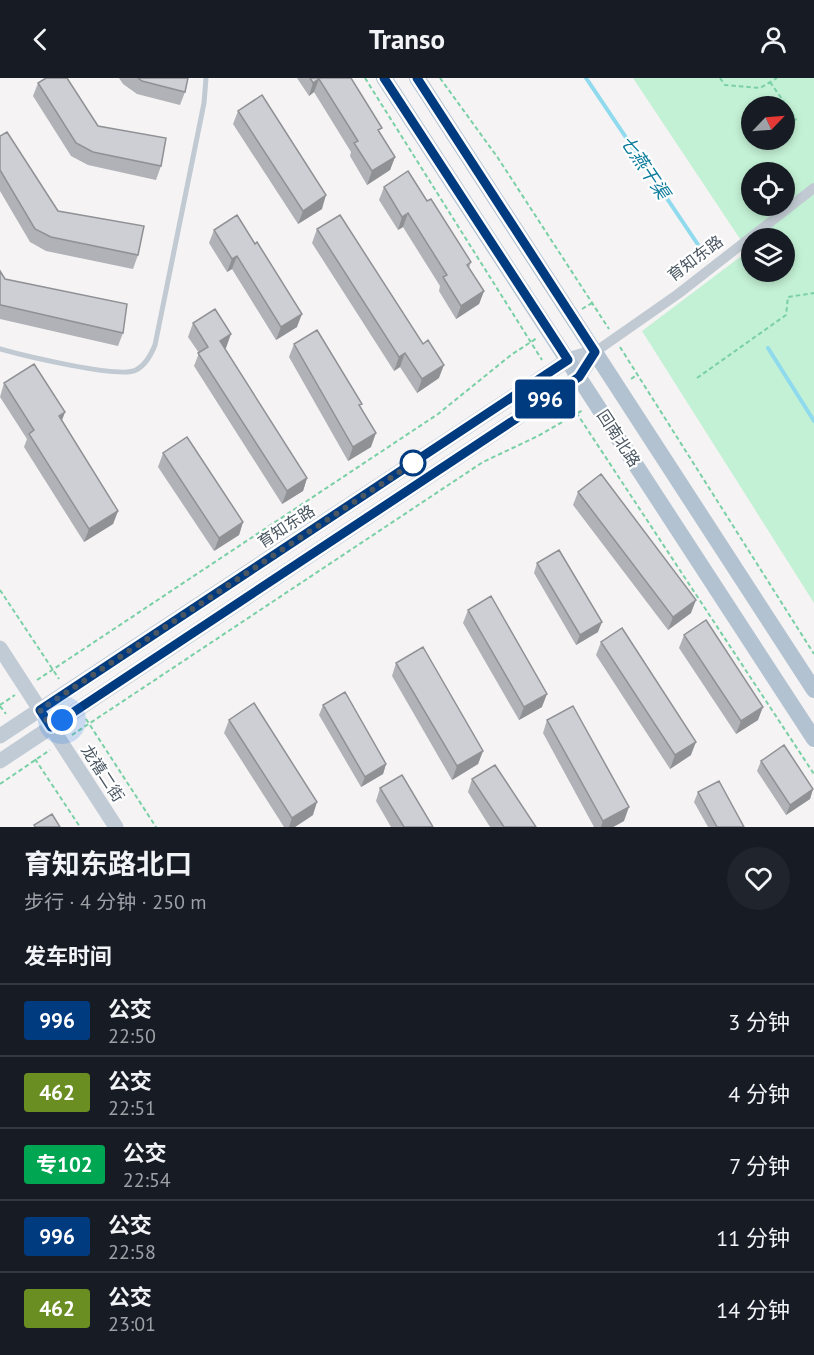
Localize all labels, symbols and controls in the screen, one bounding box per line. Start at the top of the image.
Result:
text: Transo [369,22,445,56]
icon: back [24,23,57,56]
icon: person [757,23,790,56]
north arrow [741,96,795,150]
map controls [741,96,795,282]
water label: 七燕干渠 [615,131,676,206]
button: locate [741,162,795,216]
button: layers [741,228,795,282]
street label: 育知东路 [663,231,727,285]
line badge: 996 [510,380,580,418]
text: 996 [527,386,563,413]
street label: 回南北路 [593,406,645,470]
unlabelled marker [400,450,426,476]
street label: 育知东路 [254,500,318,552]
your location [47,705,77,735]
street label: 龙禧二街 [77,741,129,805]
text: 育知东路北口 [24,845,192,882]
button: heart [727,847,790,910]
text: 步行 · 4 分钟 · 250 m [24,889,207,915]
text: 发车时间 [24,942,112,970]
text: 公交 [108,995,152,1023]
text: 996 [39,1007,75,1034]
text: 3 分钟 [728,1008,790,1036]
text: 22:50 [108,1023,156,1049]
text: 公交 [108,1067,152,1095]
text: 462 [39,1079,75,1106]
text: 4 分钟 [728,1080,790,1108]
text: 22:51 [108,1095,156,1121]
text: 公交 [123,1139,167,1167]
text: 专102 [36,1151,93,1178]
text: 7 分钟 [729,1152,790,1180]
text: 22:54 [123,1167,171,1193]
text: 公交 [108,1211,152,1239]
text: 996 [39,1223,75,1250]
text: 11 分钟 [716,1224,790,1252]
text: 22:58 [108,1239,156,1265]
text: 公交 [108,1283,152,1311]
text: 462 [39,1295,75,1322]
text: 14 分钟 [716,1296,790,1324]
text: 23:01 [108,1311,156,1337]

